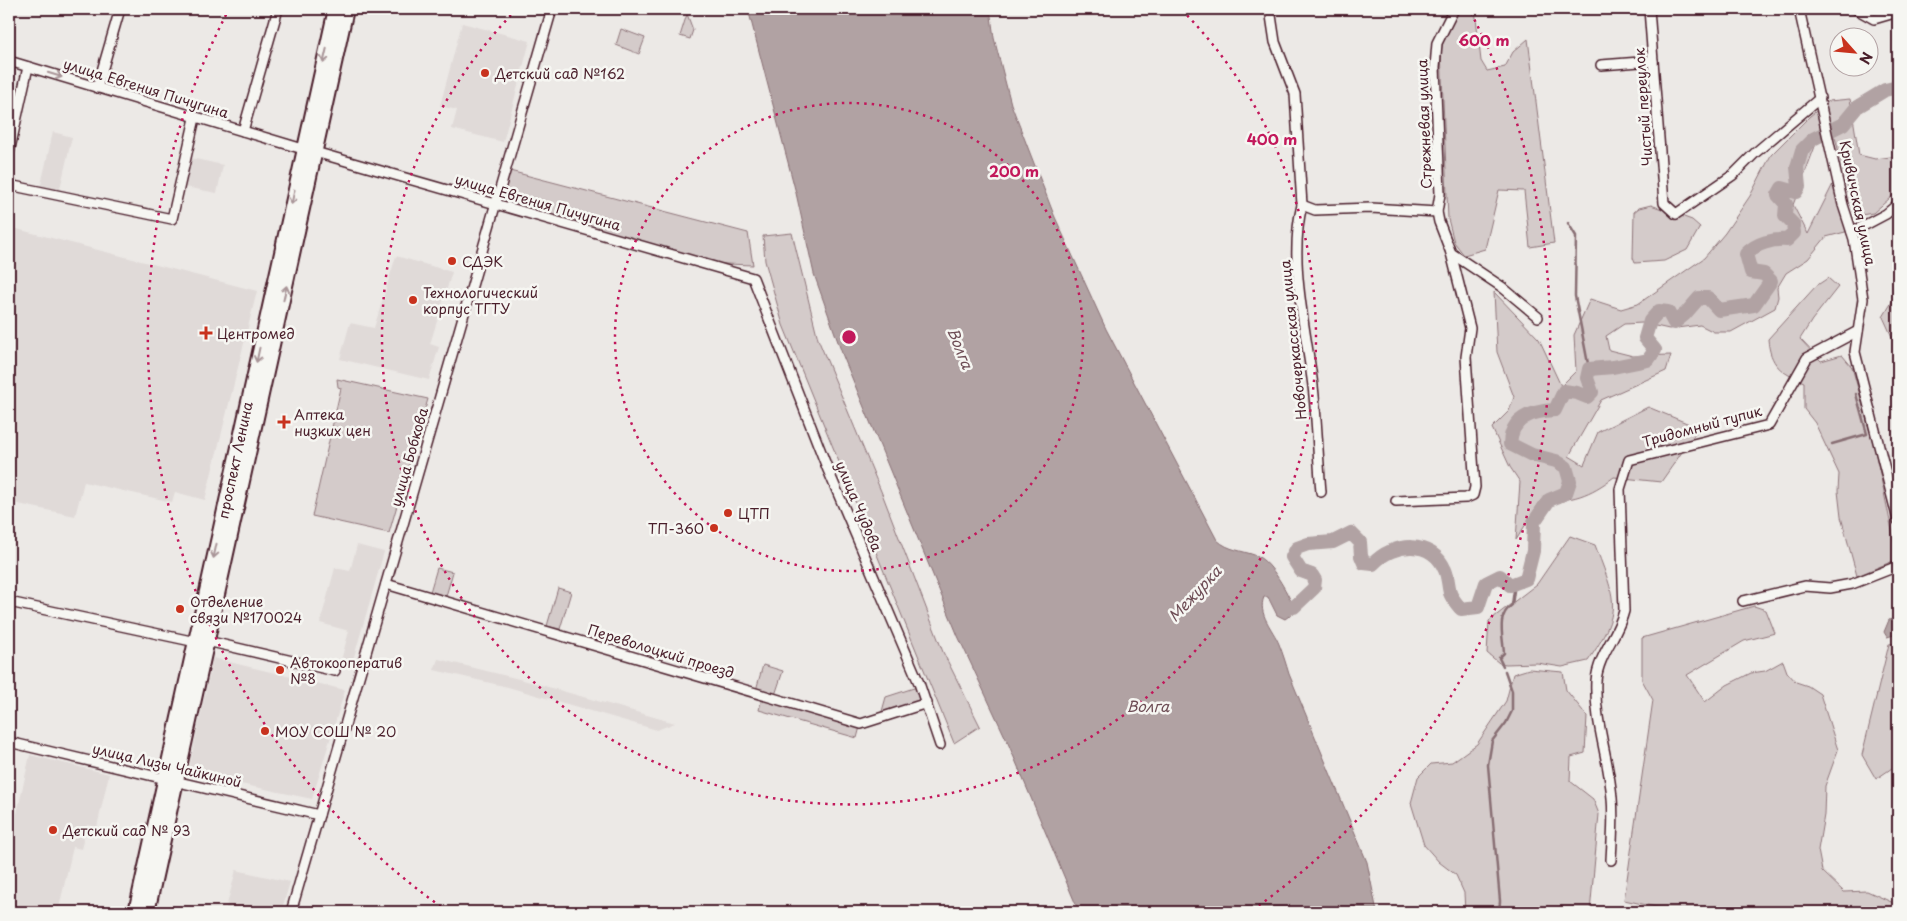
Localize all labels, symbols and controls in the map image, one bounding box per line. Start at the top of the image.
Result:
text: 600 m [1458,28,1510,51]
north arrow [1830,28,1880,78]
street label: Чистый переулок [1628,46,1658,167]
one-way arrow [320,48,329,64]
text: N [1854,48,1878,68]
street label: улица Евгения Пичугина [61,53,231,123]
street label: Стрежневая улица [1411,59,1437,189]
place label: Детский сад №162 [494,63,625,84]
marker: Детский сад №162 [479,67,491,79]
one-way arrow [47,71,63,80]
text: 400 m [1247,127,1297,150]
street label: Кривичская улица [1834,139,1882,268]
text: 200 m [989,159,1039,182]
street label: улица Евгения Пичугина [453,168,624,236]
one-way arrow [288,188,297,204]
place label: СДЭК [462,251,503,272]
marker: СДЭК [446,255,458,267]
street label: Новочеркасская улица [1274,259,1312,421]
place label: Технологический корпус ТГТУ [423,282,538,319]
one-way arrow [281,285,290,301]
marker: Технологический корпус ТГТУ [407,294,419,306]
place label: Центромед [217,323,295,344]
water label: Волга [942,324,980,373]
marker: Центромед [199,326,213,340]
centre of rings [840,328,858,346]
one-way arrow [253,347,262,363]
street label: проспект Ленина [212,399,258,520]
street label: Тридомный тупик [1640,400,1765,452]
place label: Аптека низких цен [294,404,371,441]
street label: улица Бобкова [385,405,433,509]
marker: Аптека низких цен [278,416,290,428]
street label: улица Чудова [830,457,888,555]
place label: ЦТП [738,503,770,524]
marker: ЦТП [722,507,734,519]
place label: ТП-360 [648,518,704,539]
marker: ТП-360 [708,522,720,534]
one-way arrow [210,543,219,559]
water label: Межурка [1162,559,1226,626]
place label: Отделение связи №170024 [190,591,302,628]
marker: Отделение связи №170024 [174,603,186,615]
street label: Переволоцкий проезд [585,619,737,683]
place label: Автокооператив №8 [290,652,402,689]
marker: Автокооператив №8 [274,664,286,676]
water label: Волга [1127,694,1170,717]
place label: МОУ СОШ № 20 [275,721,396,742]
marker: МОУ СОШ № 20 [259,725,271,737]
street label: улица Лизы Чайкиной [90,738,244,792]
place label: Детский сад № 93 [62,820,191,841]
marker: Детский сад № 93 [47,824,59,836]

